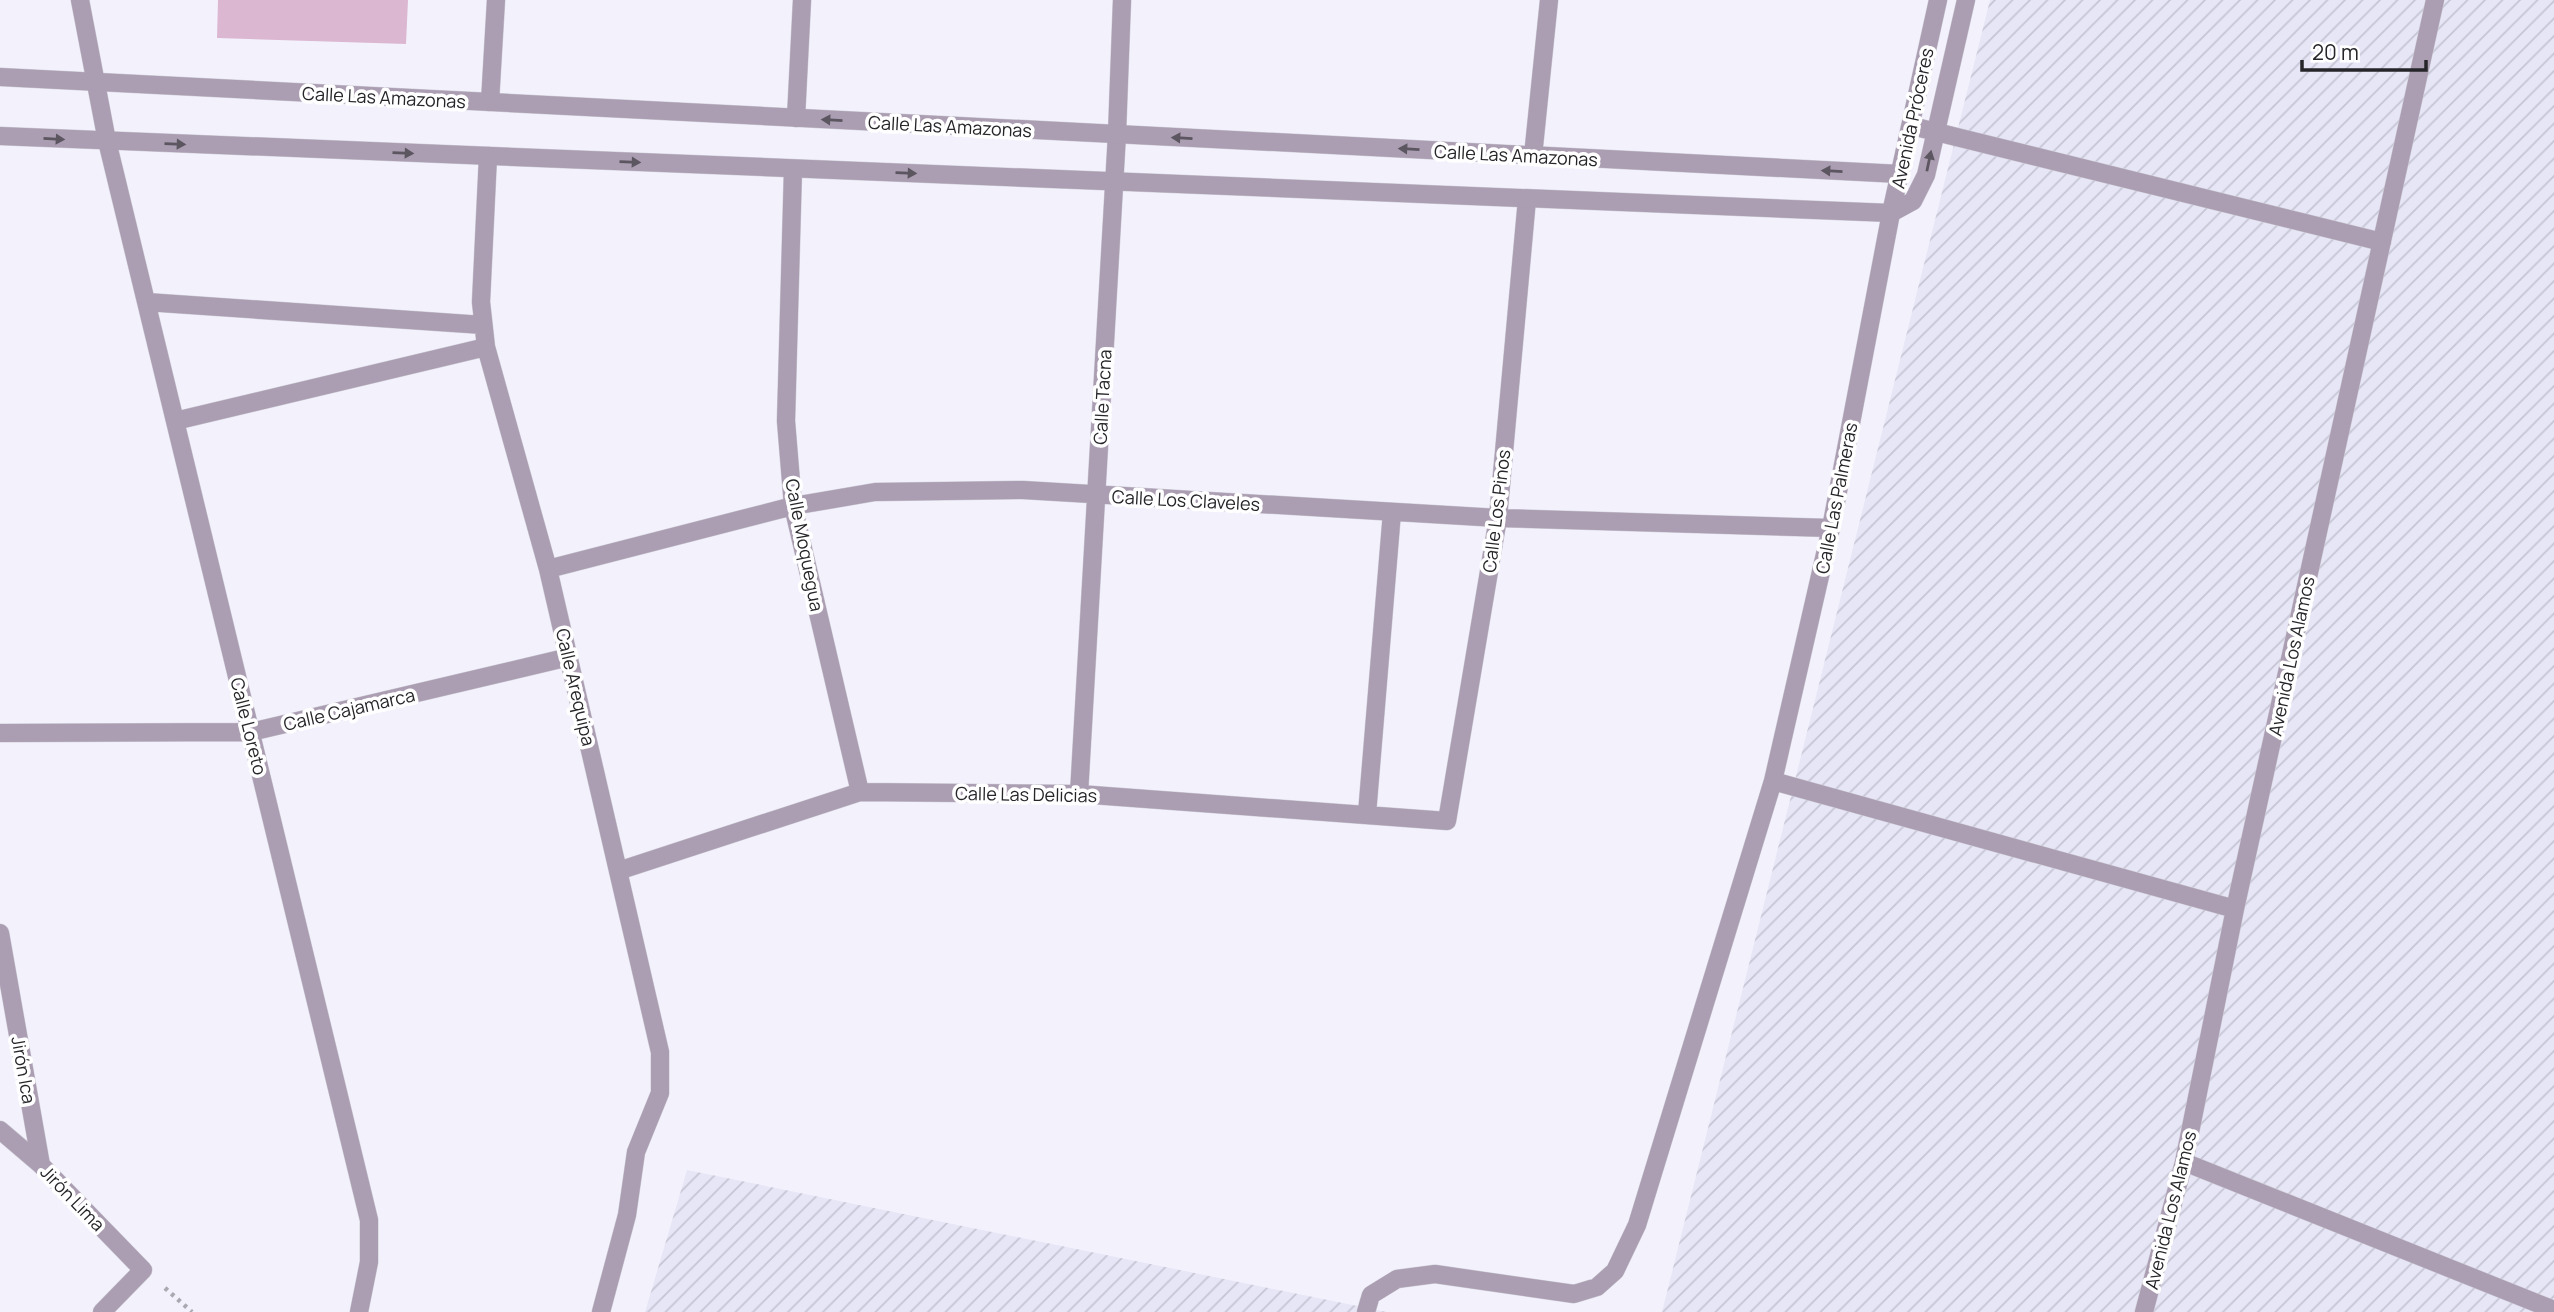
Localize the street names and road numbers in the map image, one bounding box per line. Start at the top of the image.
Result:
street label: Avenida Próceres [1885,45,1939,191]
street label: Calle Las Amazonas [302,81,466,113]
street label: Calle Las Amazonas [868,110,1032,142]
street label: Calle Las Amazonas [1434,139,1598,171]
street label: Calle Tacna [1088,349,1116,445]
street label: Calle Las Palmeras [1810,420,1862,576]
street label: Calle Los Pinos [1477,448,1515,574]
street label: Calle Moquegua [780,477,830,613]
street label: Calle Los Claveles [1111,484,1261,516]
street label: Avenida Los Alamos [2262,574,2320,738]
street label: Calle Arequipa [551,626,601,748]
street label: Calle Loreto [225,675,273,777]
street label: Calle Cajamarca [281,682,417,736]
street label: Calle Las Delicias [955,781,1097,807]
street label: Jirón Ica [6,1034,42,1106]
street label: Avenida Los Alamos [2139,1128,2201,1292]
street label: Jirón Lima [36,1160,110,1236]

